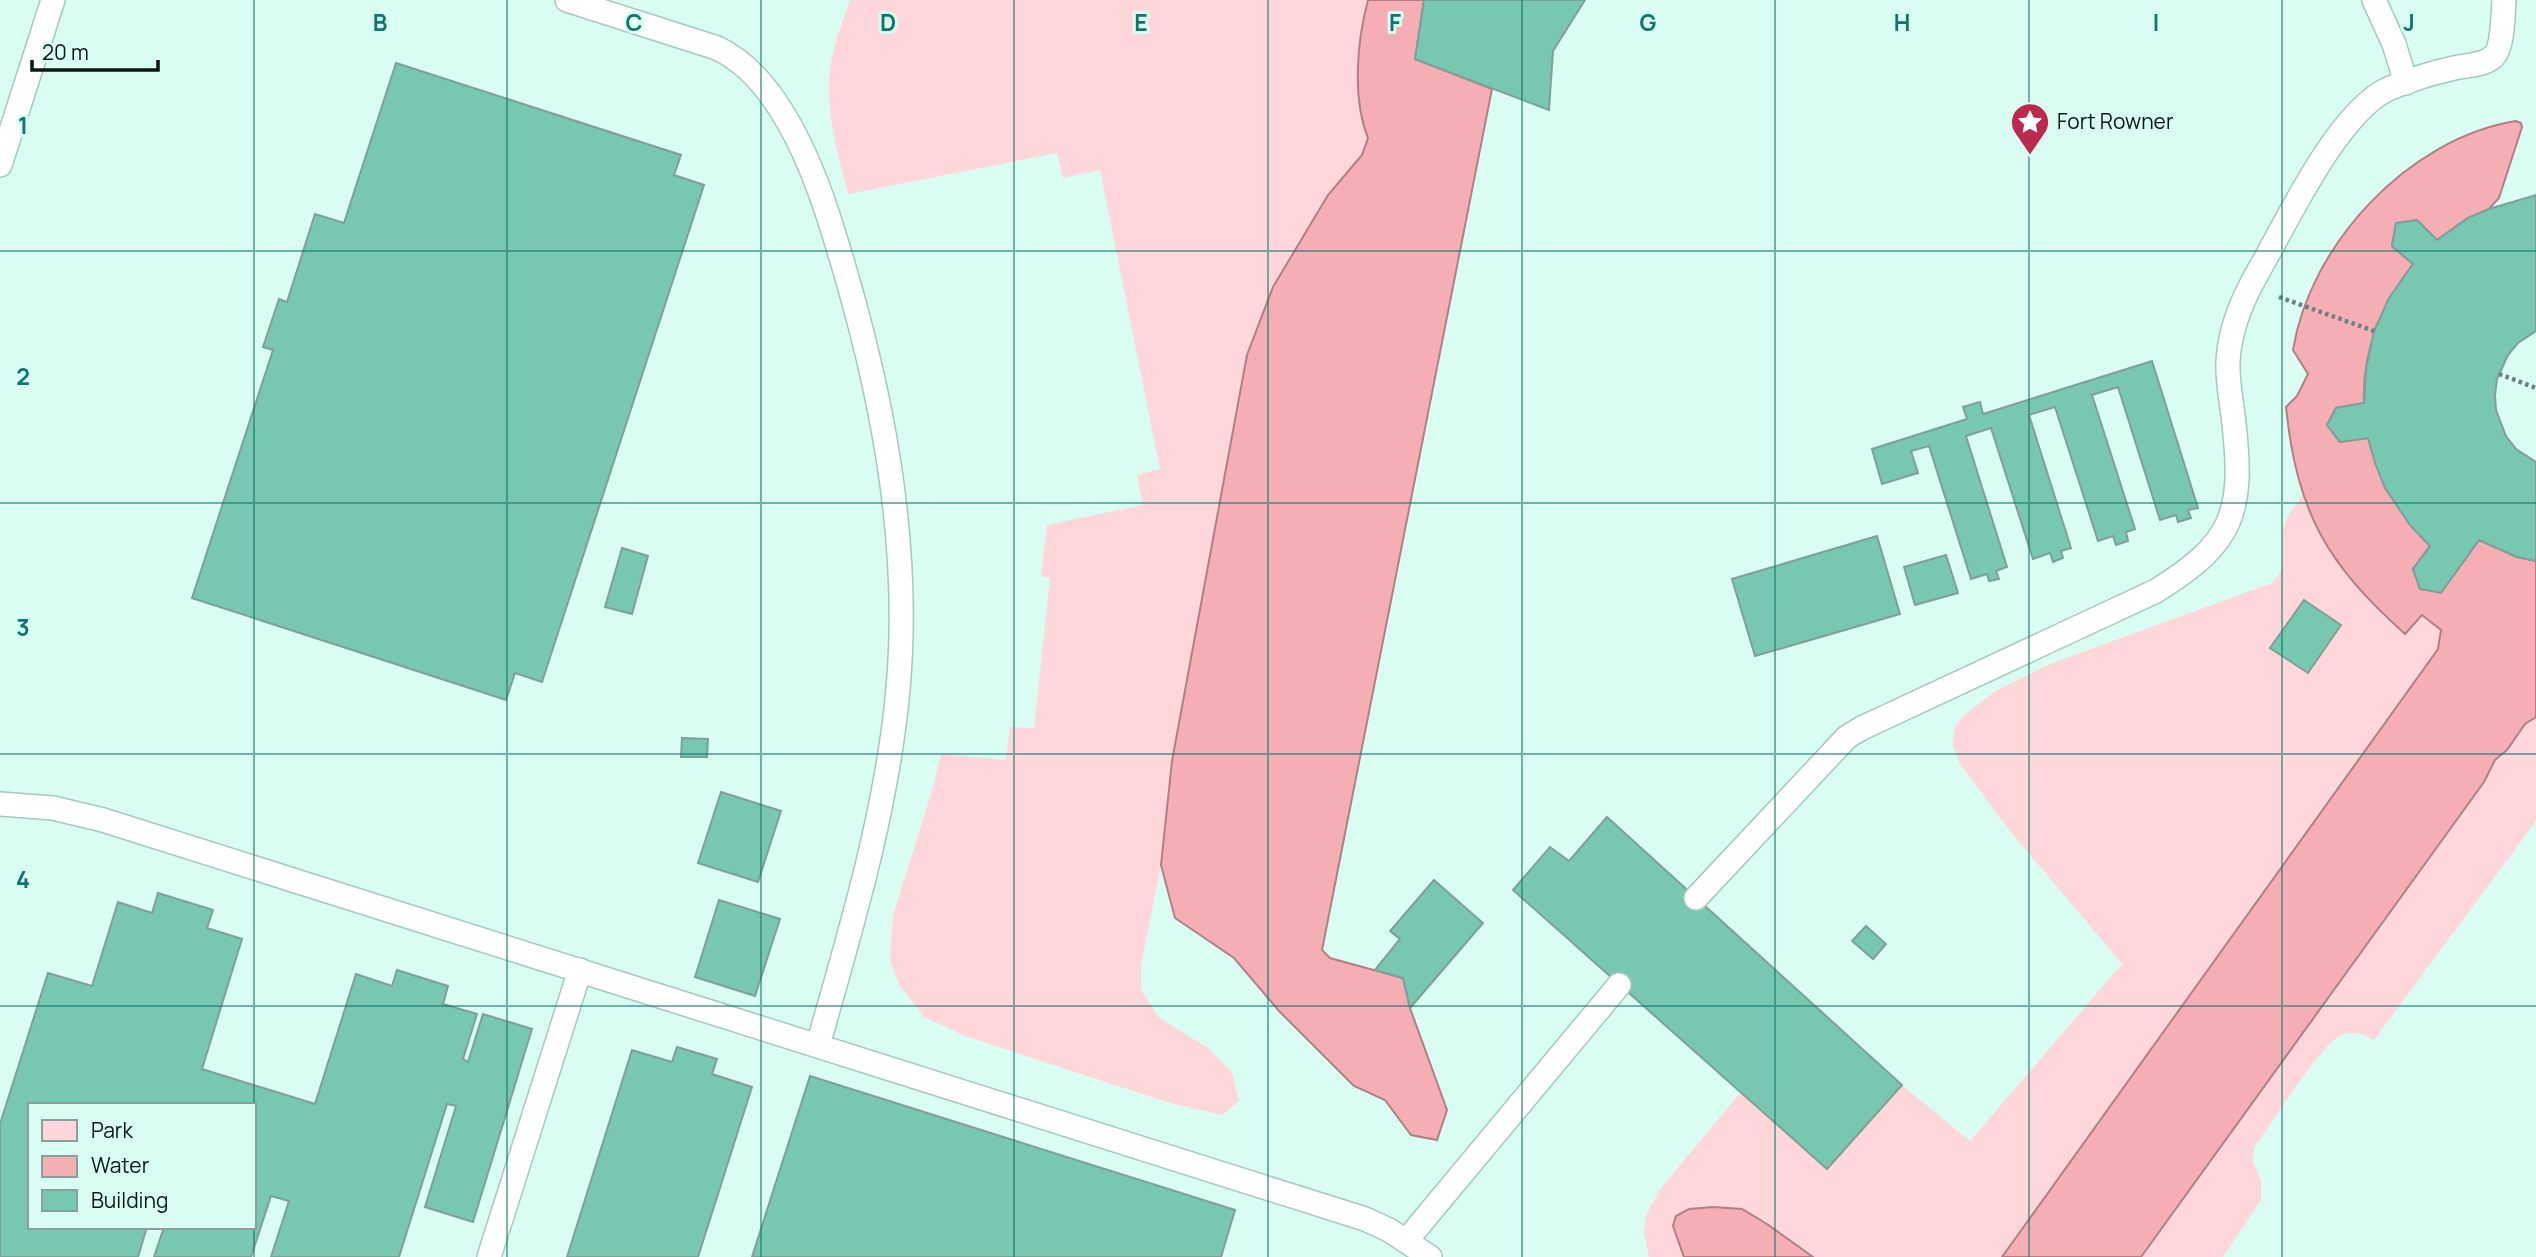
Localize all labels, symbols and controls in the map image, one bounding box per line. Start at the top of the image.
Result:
text: B [373,6,387,38]
text: C [626,6,643,38]
text: D [880,6,896,38]
text: E [1134,6,1148,38]
text: F [1389,6,1401,38]
text: G [1640,6,1657,38]
text: H [1894,6,1910,38]
text: I [2153,6,2159,38]
text: J [2403,6,2415,38]
scale bar [32,28,158,72]
text: 20 m [42,38,89,66]
place icon: Fort Rowner [2009,101,2051,156]
place label: Fort Rowner [2057,107,2174,135]
text: 1 [18,109,28,141]
text: 2 [16,360,30,392]
text: 3 [16,611,30,643]
text: 4 [16,863,30,895]
legend [28,1103,256,1229]
text: Park [91,1116,133,1144]
text: Water [91,1151,150,1179]
text: Building [91,1186,168,1214]

